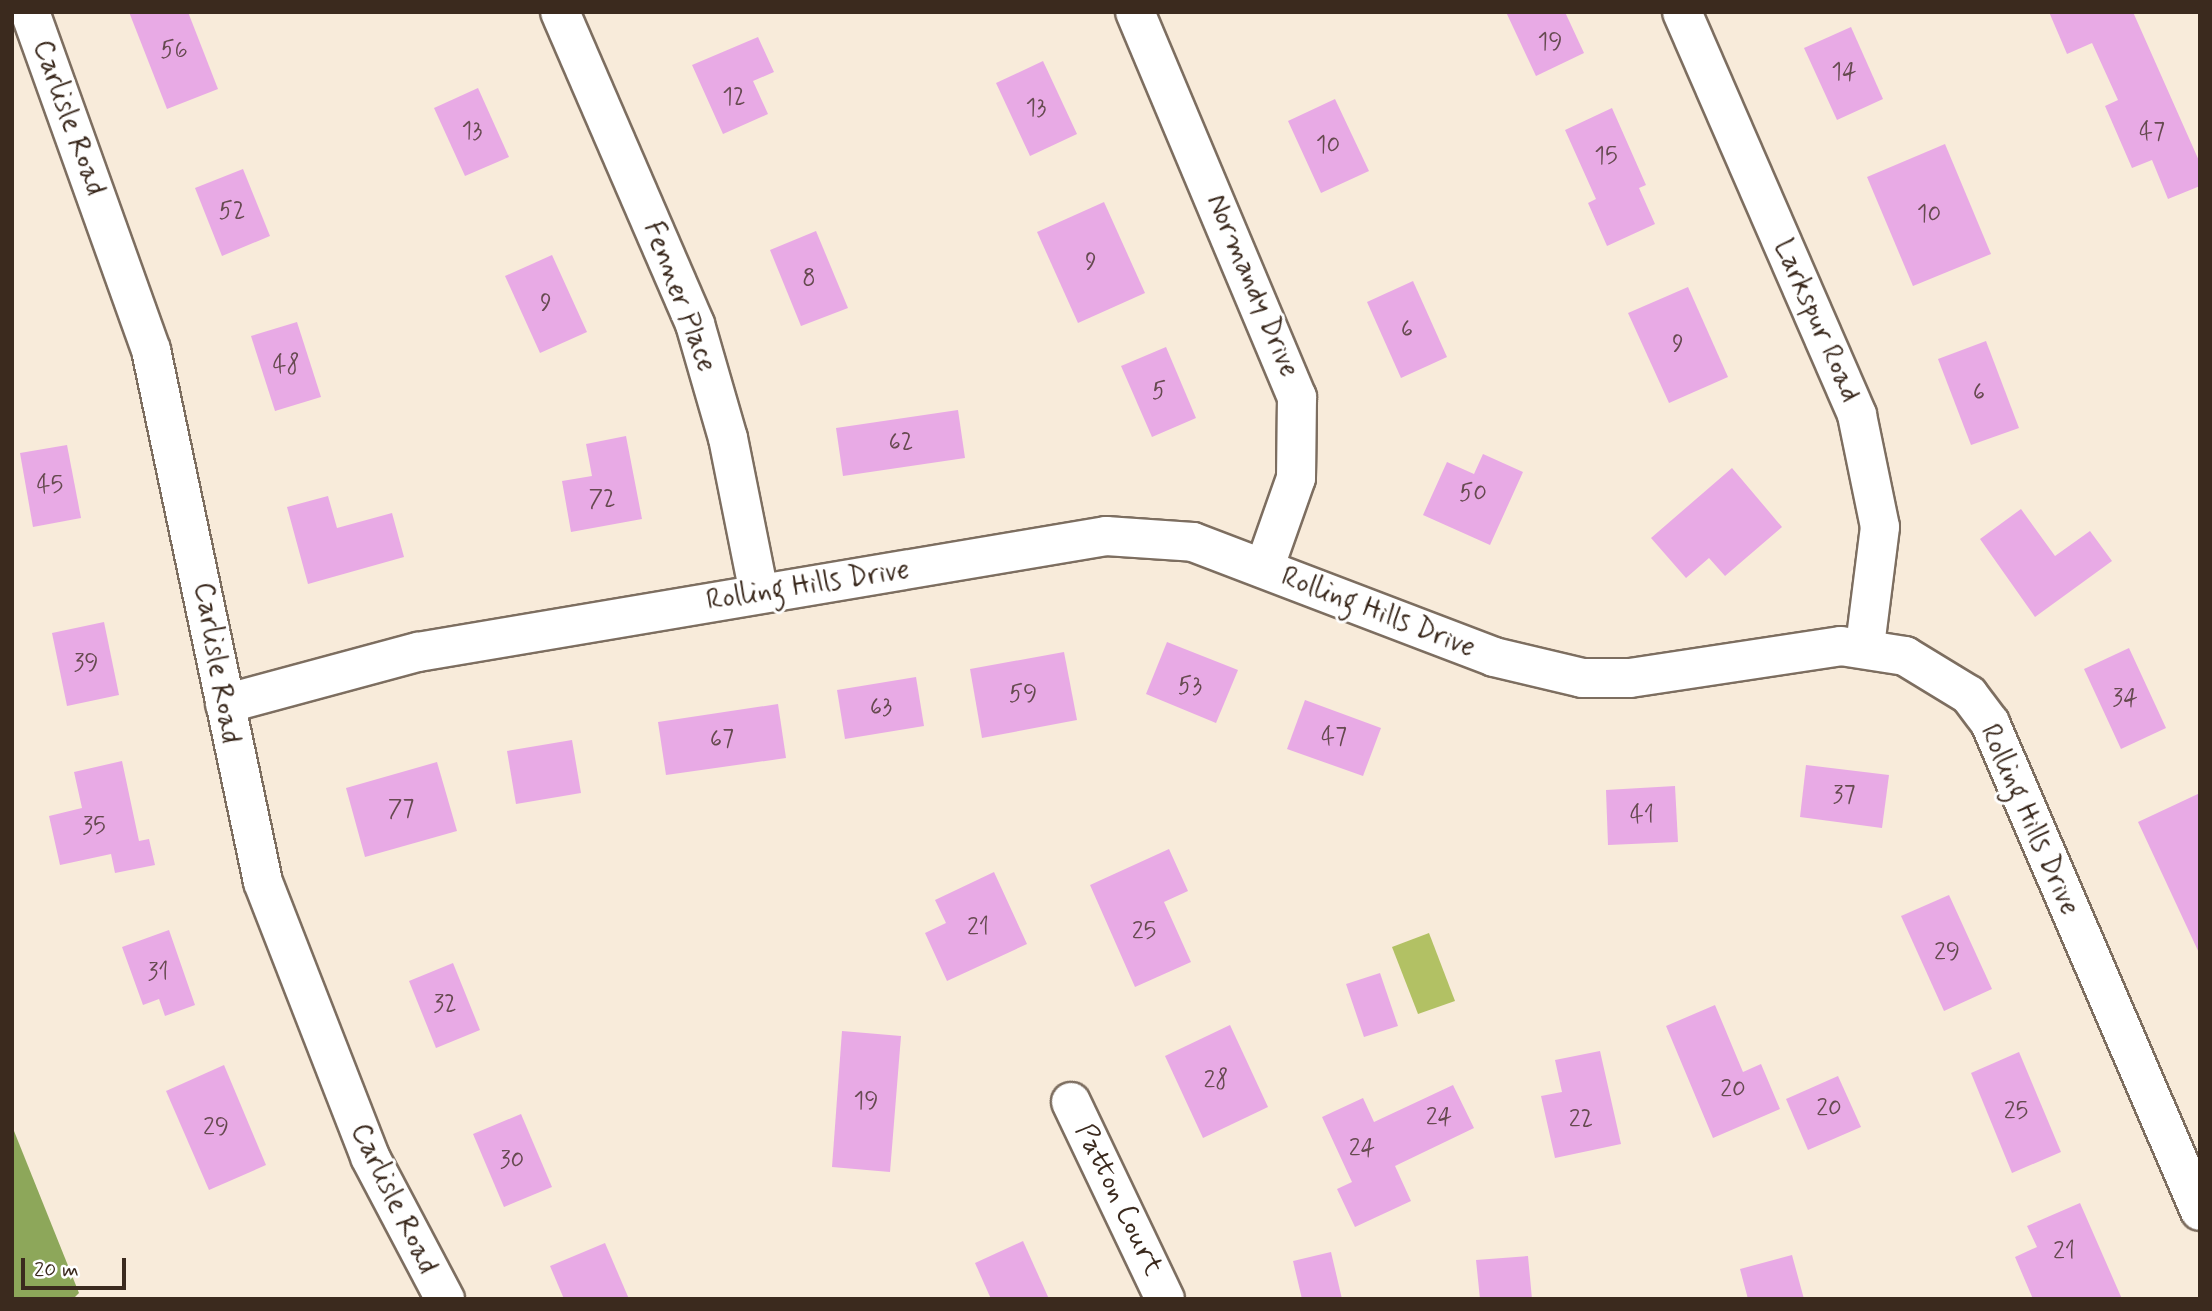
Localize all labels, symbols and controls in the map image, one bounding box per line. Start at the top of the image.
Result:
house number: 19 [1537,29,1563,57]
house number: 56 [160,37,188,65]
street label: Carlisle Road [25,38,111,198]
house number: 14 [1831,59,1857,87]
house number: 12 [722,84,746,112]
house number: 13 [1026,95,1046,123]
house number: 13 [462,118,482,146]
house number: 47 [2139,119,2165,147]
house number: 10 [1316,132,1340,160]
house number: 15 [1594,143,1618,171]
street label: Normandy Drive [1198,189,1306,383]
house number: 52 [218,198,246,226]
house number: 10 [1917,201,1941,229]
street label: Fenner Place [635,217,723,377]
street label: Larkspur Road [1766,236,1866,406]
house number: 9 [1085,249,1097,277]
house number: 8 [802,265,816,293]
house number: 9 [540,290,552,318]
house number: 6 [1401,316,1413,344]
house number: 9 [1672,331,1684,359]
house number: 48 [272,352,300,380]
house number: 5 [1152,378,1166,406]
house number: 6 [1973,379,1985,407]
house number: 62 [889,429,913,457]
house number: 45 [37,472,63,500]
house number: 50 [1459,480,1487,508]
house number: 72 [588,486,616,514]
street label: Rolling Hills Drive [704,553,912,619]
street label: Rolling Hills Drive [1276,561,1480,665]
street label: Carlisle Road [186,582,246,744]
house number: 39 [73,650,99,678]
house number: 53 [1178,673,1202,701]
house number: 59 [1009,681,1037,709]
house number: 34 [2112,685,2138,713]
house number: 63 [870,694,892,722]
street label: Rolling Hills Drive [1972,720,2086,920]
house number: 47 [1321,724,1347,752]
house number: 67 [710,726,734,754]
house number: 37 [1833,782,1855,810]
house number: 77 [388,796,414,824]
house number: 41 [1630,802,1654,830]
house number: 35 [82,813,106,841]
house number: 21 [967,914,989,942]
house number: 25 [1132,918,1156,946]
house number: 29 [1934,939,1960,967]
house number: 31 [147,959,169,987]
house number: 32 [433,991,457,1019]
house number: 28 [1204,1067,1228,1095]
house number: 20 [1720,1076,1746,1104]
house number: 19 [853,1088,879,1116]
house number: 20 [1816,1095,1842,1123]
house number: 25 [2004,1098,2028,1126]
house number: 24 [1426,1104,1452,1132]
house number: 22 [1569,1106,1593,1134]
house number: 29 [203,1114,229,1142]
street label: Carlisle Road [343,1120,443,1278]
street label: Patton Court [1068,1122,1168,1278]
house number: 24 [1349,1135,1375,1163]
house number: 30 [500,1147,524,1175]
house number: 21 [2053,1238,2075,1266]
scale bar [24,1244,130,1288]
text: 20 m [34,1256,79,1284]

